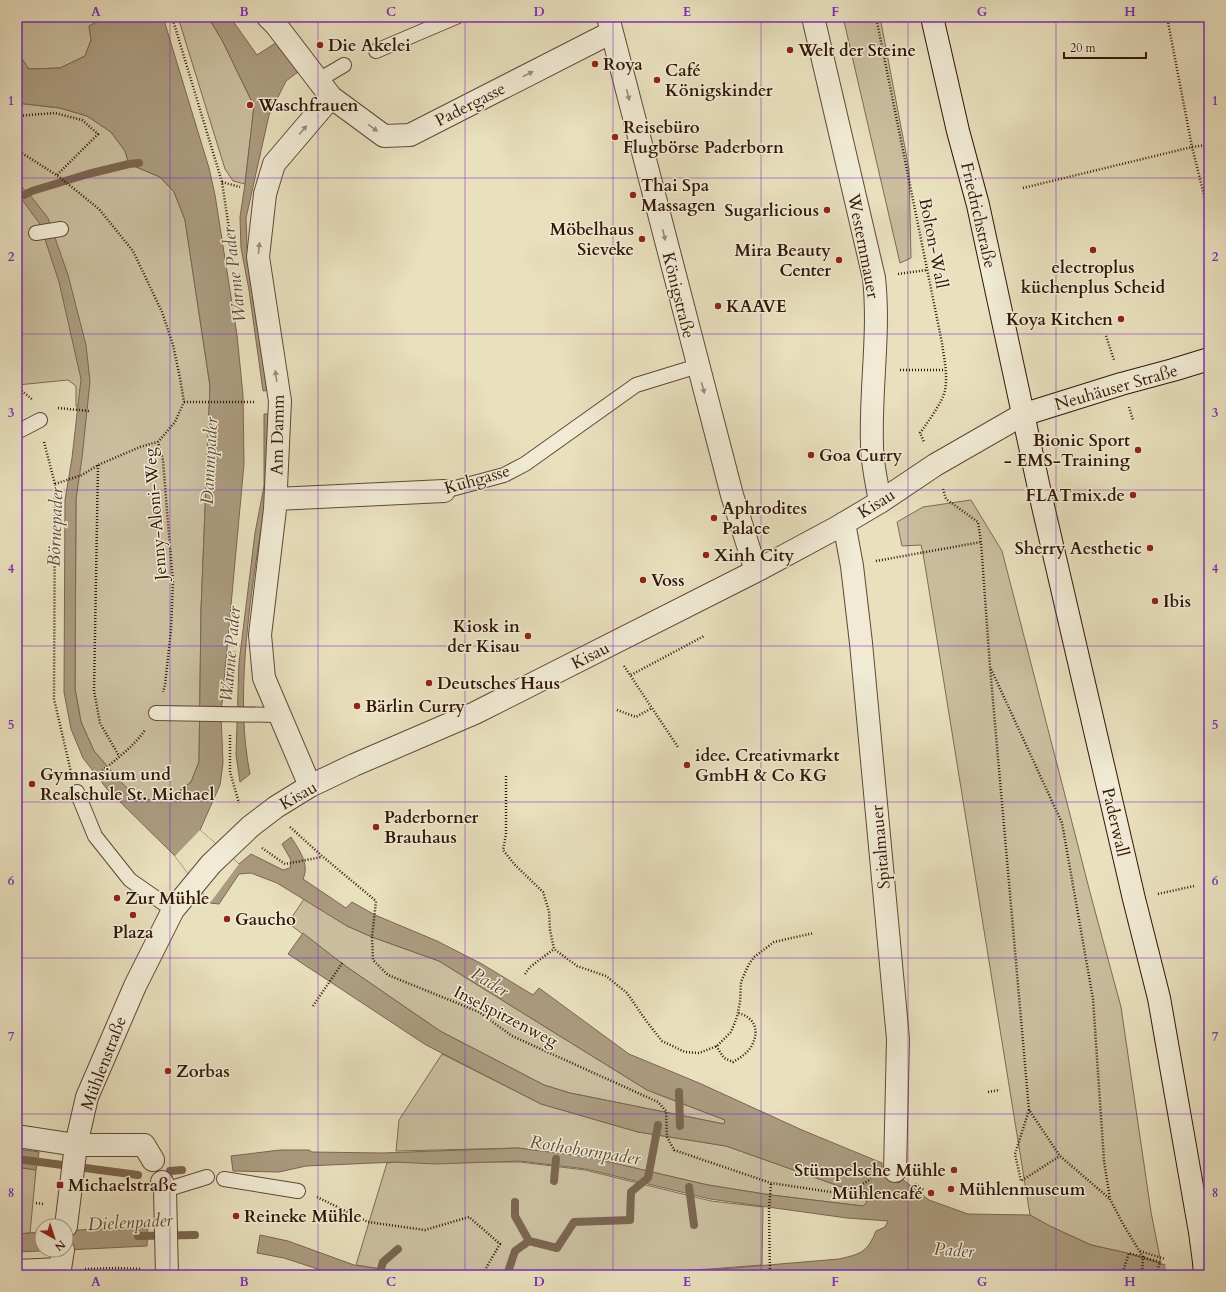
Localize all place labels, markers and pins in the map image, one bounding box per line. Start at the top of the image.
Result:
place label: Die Akelei [328,34,411,57]
place label: Welt der Steine [797,39,916,62]
marker: Die Akelei [315,40,325,50]
marker: Welt der Steine [785,45,795,55]
place label: Roya [603,53,643,76]
marker: Roya [590,59,600,69]
place label: Café Königskinder [665,59,773,102]
marker: Café Königskinder [652,75,662,85]
place label: Waschfrauen [257,94,358,117]
marker: Waschfrauen [245,100,255,110]
place label: Reisebüro Flugbörse Paderborn [623,116,784,159]
marker: Reisebüro Flugbörse Paderborn [610,132,620,142]
place label: Thai Spa Massagen [641,174,716,217]
marker: Thai Spa Massagen [628,190,638,200]
place label: Sugarlicious [724,199,819,222]
marker: Sugarlicious [822,205,832,215]
place label: Möbelhaus Sieveke [550,218,634,261]
marker: Möbelhaus Sieveke [637,234,647,244]
place label: Mira Beauty Center [734,239,831,282]
marker: electroplus küchenplus Scheid [1088,245,1098,255]
marker: Mira Beauty Center [834,255,844,265]
place label: electroplus küchenplus Scheid [1021,256,1166,299]
place label: KAAVE [726,295,787,318]
marker: KAAVE [713,301,723,311]
place label: Koya Kitchen [1006,308,1113,331]
marker: Koya Kitchen [1116,314,1126,324]
place label: Bionic Sport - EMS-Training [1004,429,1131,472]
place label: Goa Curry [819,444,903,467]
marker: Bionic Sport - EMS-Training [1133,445,1143,455]
marker: Goa Curry [806,450,816,460]
place label: FLATmix.de [1026,484,1125,507]
marker: FLATmix.de [1128,490,1138,500]
place label: Aphrodites Palace [722,497,807,540]
marker: Aphrodites Palace [709,513,719,523]
place label: Sherry Aesthetic [1015,537,1142,560]
marker: Sherry Aesthetic [1145,543,1155,553]
place label: Xinh City [714,544,794,567]
marker: Xinh City [701,550,711,560]
place label: Voss [651,569,684,592]
marker: Voss [638,575,648,585]
place label: Ibis [1163,590,1191,613]
marker: Ibis [1150,596,1160,606]
place label: Kiosk in der Kisau [447,615,520,658]
marker: Kiosk in der Kisau [523,631,533,641]
place label: Deutsches Haus [437,672,560,695]
marker: Deutsches Haus [424,678,434,688]
place label: Bärlin Curry [365,695,465,718]
marker: Bärlin Curry [352,701,362,711]
place label: idee. Creativmarkt GmbH & Co KG [695,744,839,787]
marker: idee. Creativmarkt GmbH & Co KG [682,760,692,770]
place label: Gymnasium und Realschule St. Michael [40,763,214,806]
marker: Gymnasium und Realschule St. Michael [27,779,37,789]
place label: Paderborner Brauhaus [384,806,479,849]
marker: Paderborner Brauhaus [371,822,381,832]
place label: Zur Mühle [125,887,210,910]
marker: Zur Mühle [112,893,122,903]
place label: Gaucho [235,908,296,931]
marker: Plaza [128,910,138,920]
marker: Gaucho [222,914,232,924]
place label: Plaza [113,921,154,944]
place label: Zorbas [176,1060,230,1083]
marker: Zorbas [163,1066,173,1076]
place label: Stümpelsche Mühle [794,1159,946,1182]
marker: Stümpelsche Mühle [949,1165,959,1175]
place label: Michaelstraße [68,1174,177,1197]
place label: Mühlenmuseum [959,1178,1086,1201]
marker: Michaelstraße [55,1180,65,1190]
place label: Mühlencafé [832,1182,923,1205]
marker: Mühlenmuseum [946,1184,956,1194]
marker: Mühlencafé [926,1188,936,1198]
place label: Reineke Mühle [244,1205,362,1228]
marker: Reineke Mühle [231,1211,241,1221]

